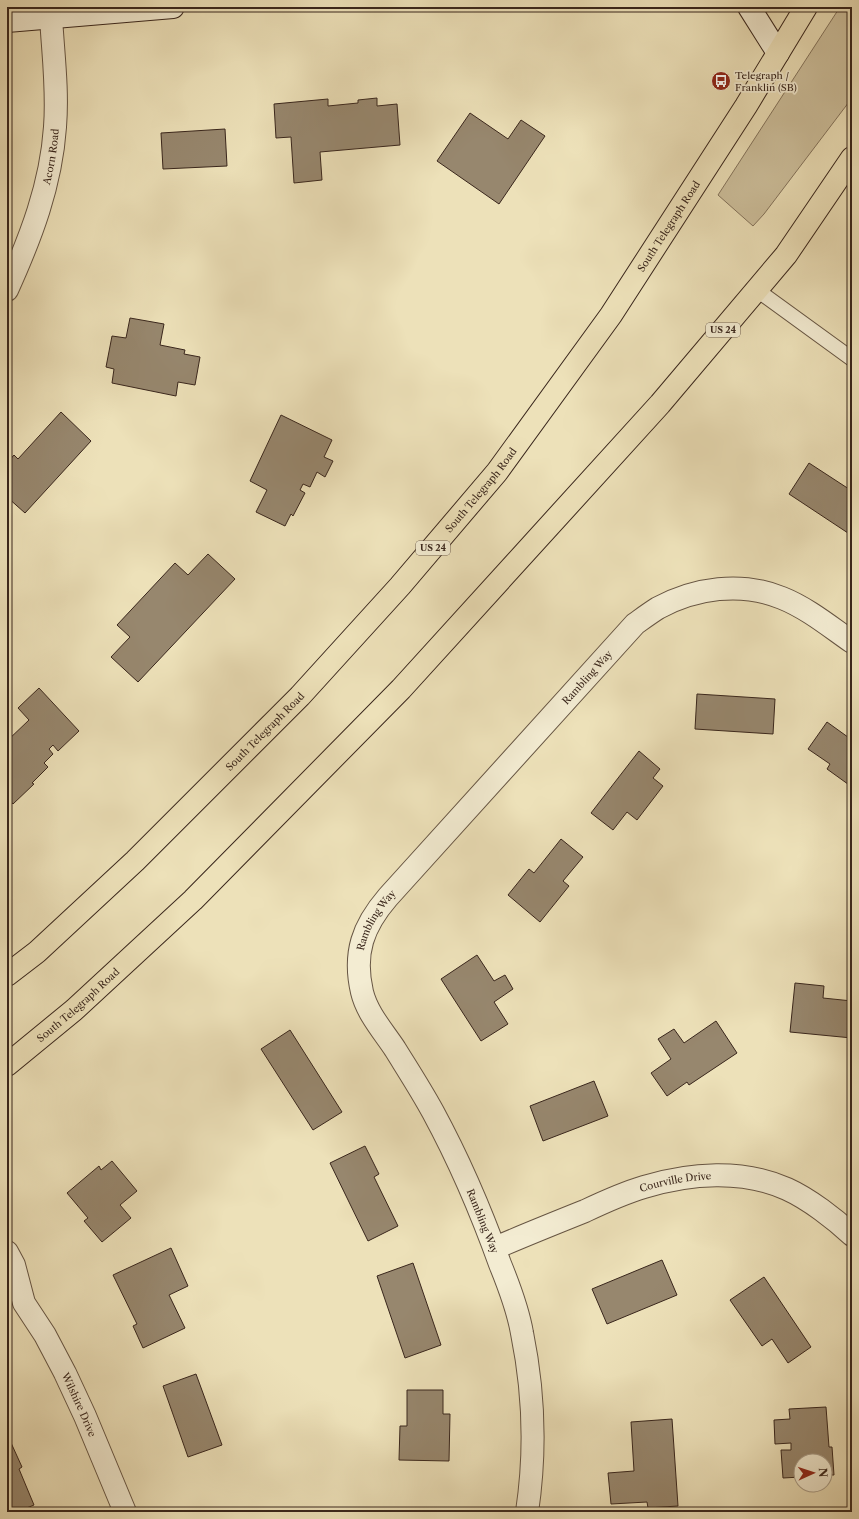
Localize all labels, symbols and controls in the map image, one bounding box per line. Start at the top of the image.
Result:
place label: Telegraph / Franklin (SB) [735,69,797,94]
bus stop icon: Telegraph / Franklin (SB) [710,70,732,92]
street label: Acorn Road [40,128,62,187]
street label: South Telegraph Road [635,178,703,274]
road number: US 24 [706,323,740,337]
street label: South Telegraph Road [442,445,520,535]
road number: US 24 [416,541,450,555]
street label: Rambling Way [559,647,615,707]
street label: South Telegraph Road [223,690,307,774]
street label: Rambling Way [354,887,399,952]
street label: South Telegraph Road [34,965,122,1045]
street label: Courville Drive [638,1169,712,1195]
street label: Rambling Way [464,1187,502,1256]
street label: Wilshire Drive [58,1370,99,1439]
north arrow [793,1453,833,1493]
text: N [816,1467,830,1478]

